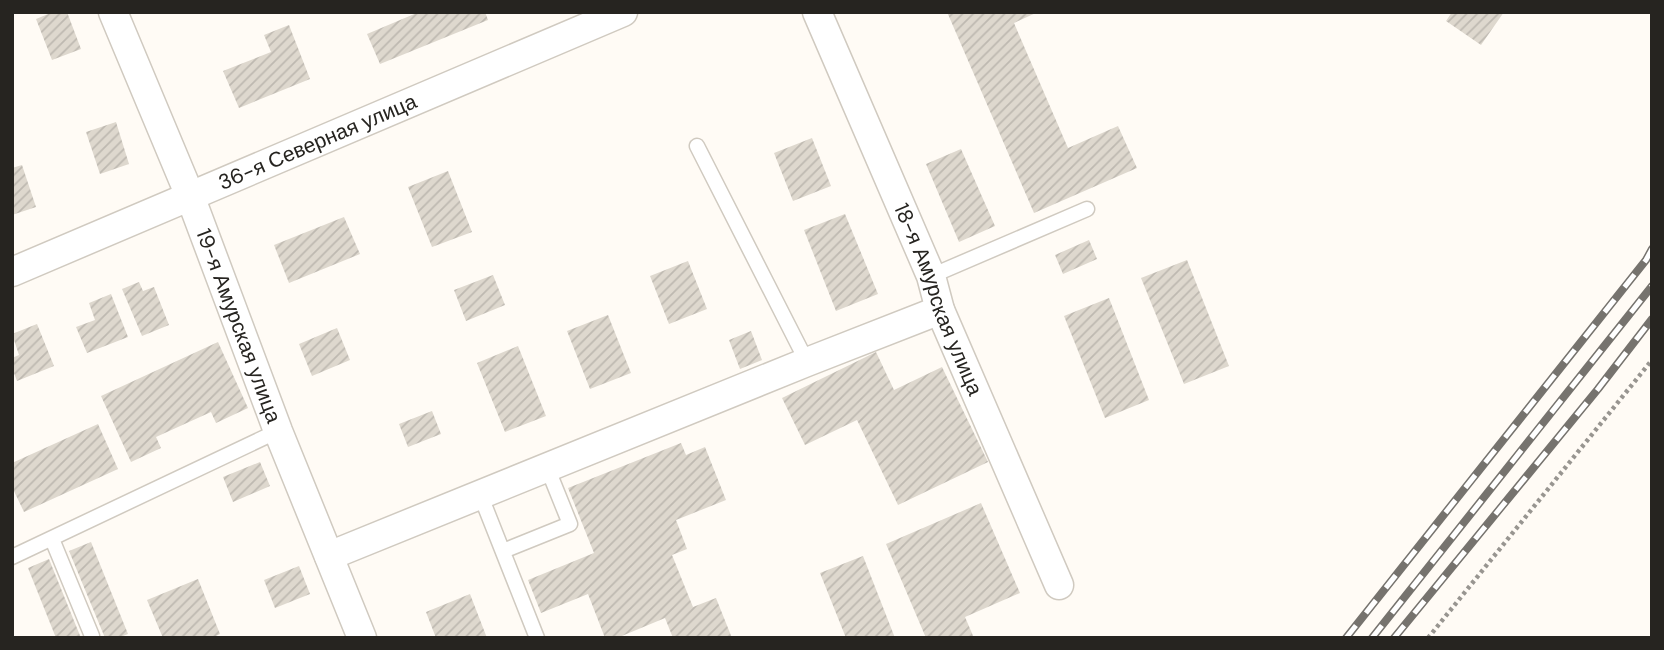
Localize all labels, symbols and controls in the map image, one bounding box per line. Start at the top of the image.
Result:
street label: 36-я Северная улица [214,87,421,197]
street label: 18-я Амурская улица [887,199,989,400]
street label: 19-я Амурская улица [189,225,288,427]

